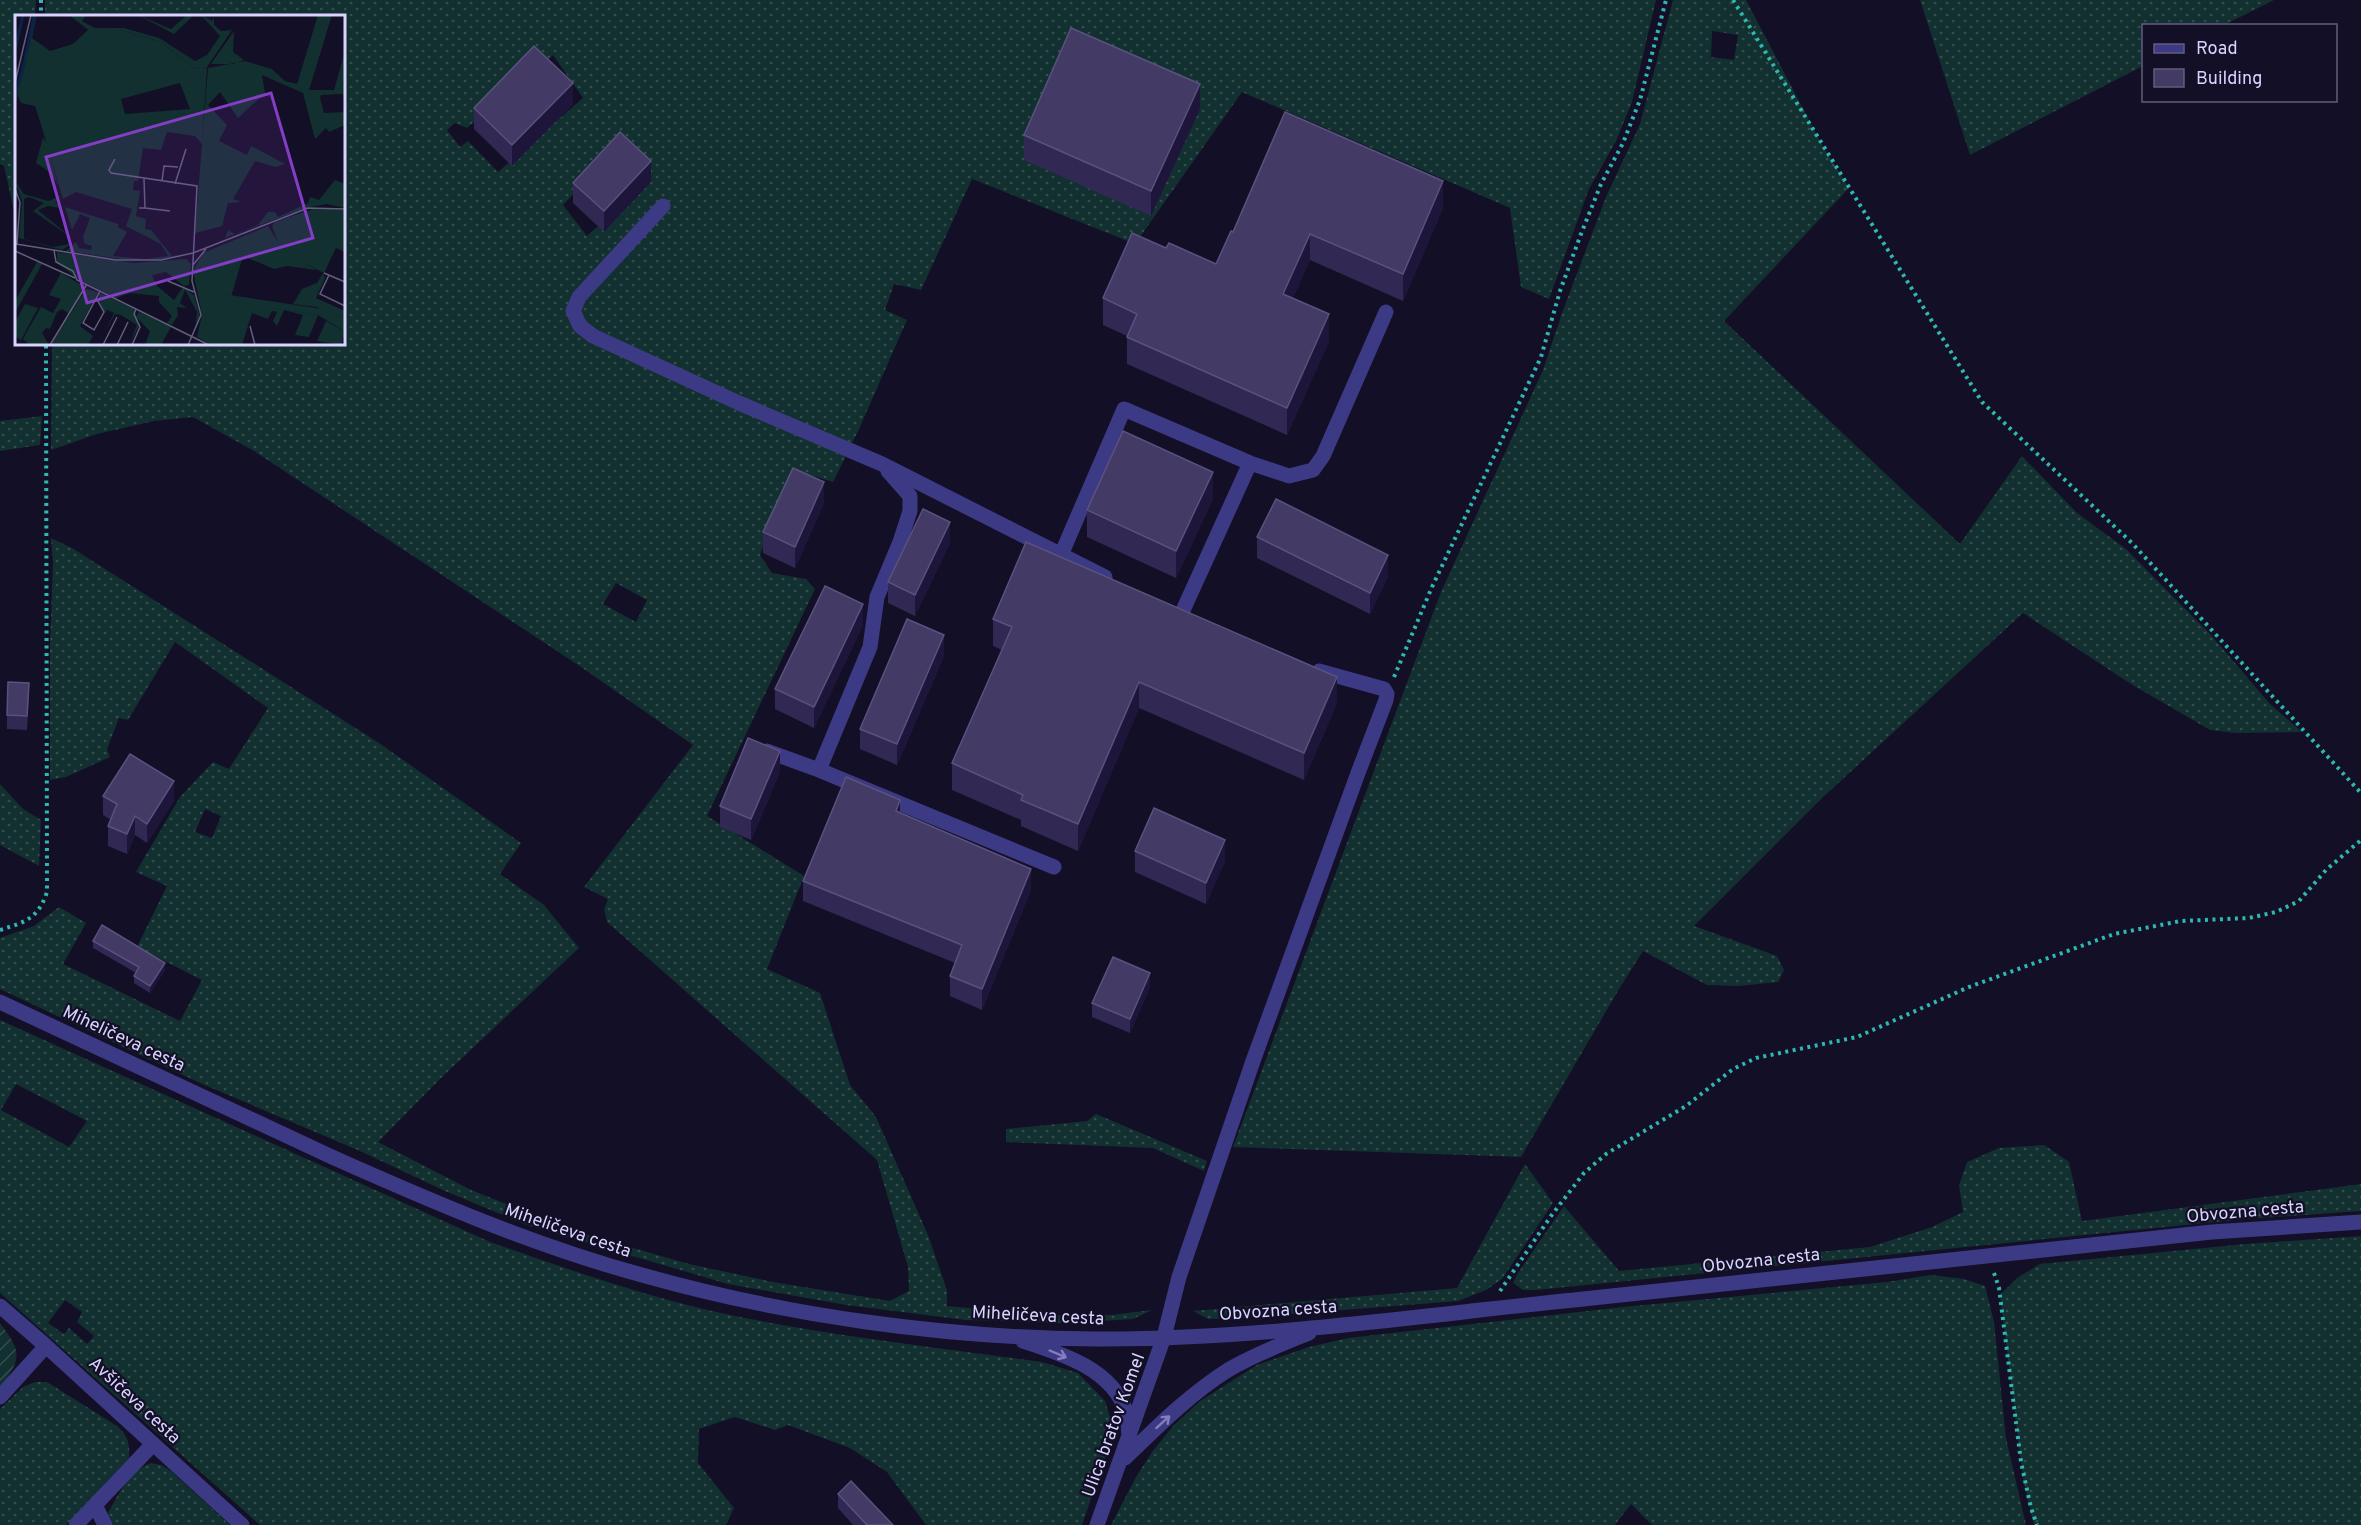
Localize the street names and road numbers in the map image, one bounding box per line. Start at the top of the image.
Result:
street label: Miheličeva cesta [58,1001,188,1078]
street label: Obvozna cesta [2185,1196,2305,1229]
street label: Miheličeva cesta [501,1199,634,1264]
street label: Obvozna cesta [1701,1244,1821,1279]
street label: Obvozna cesta [1218,1296,1338,1327]
street label: Miheličeva cesta [971,1302,1105,1331]
street label: Ulica bratov Komel [1078,1350,1151,1501]
street label: Avšičeva cesta [83,1353,185,1450]

